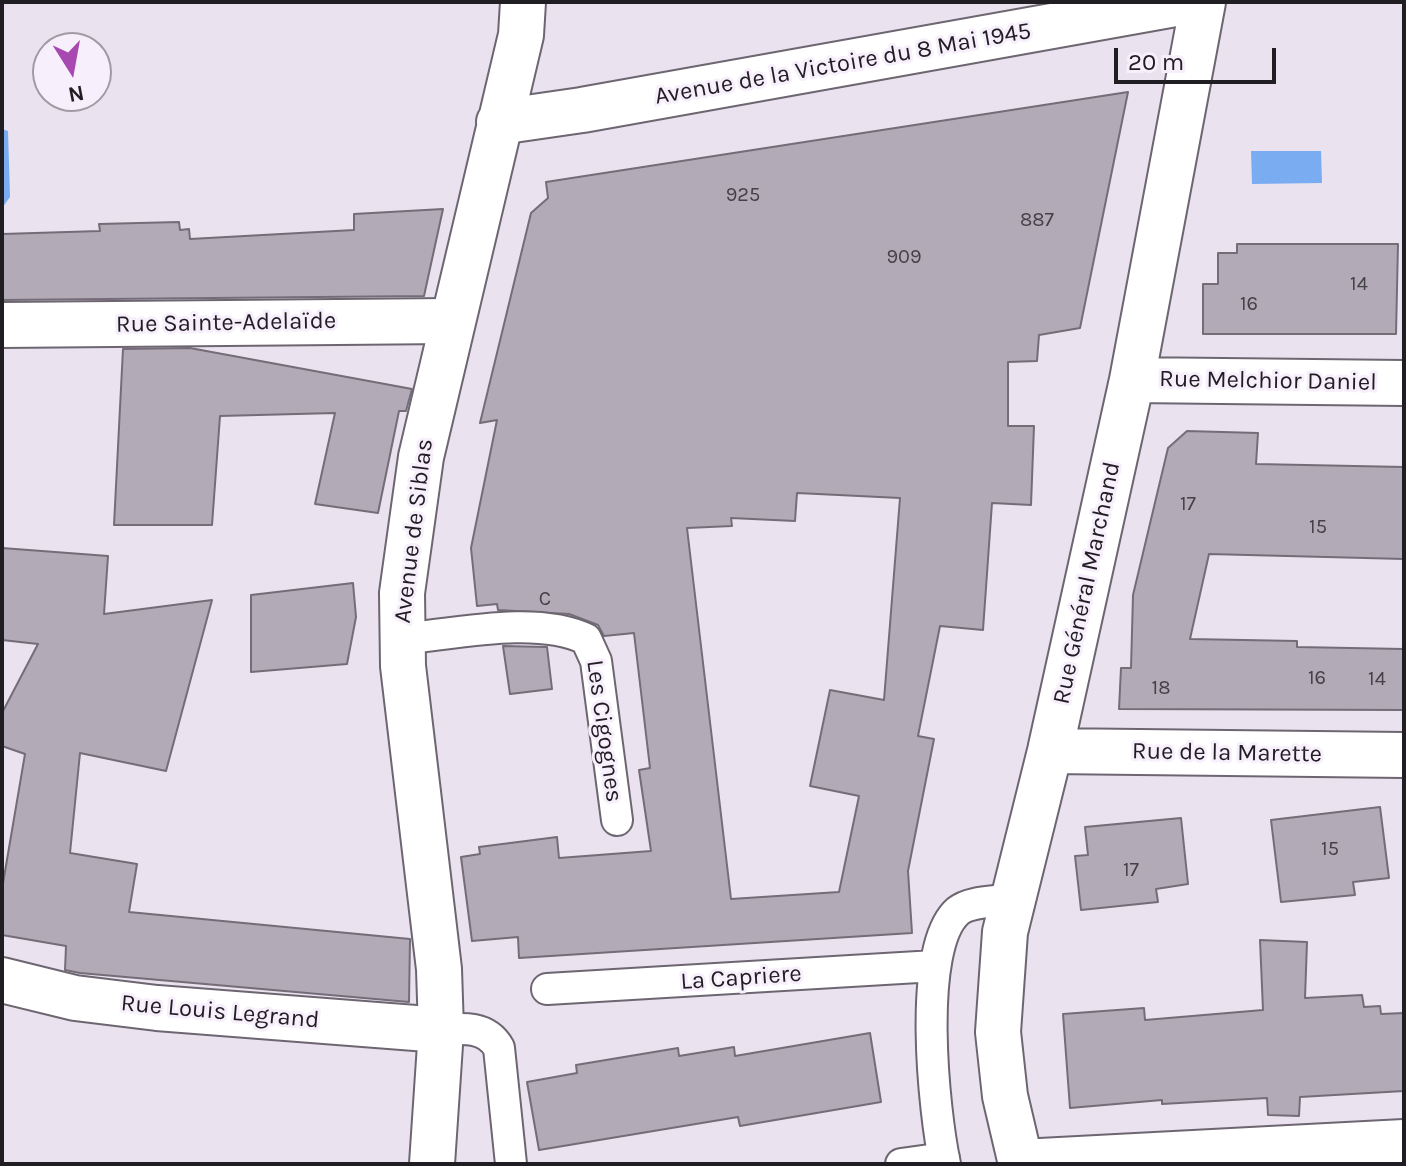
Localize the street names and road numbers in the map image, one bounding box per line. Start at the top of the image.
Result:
street label: Avenue de la Victoire du 8 Mai 1945 [653,17,1033,111]
street label: Rue Sainte-Adelaïde [116,307,336,339]
street label: Rue Melchior Daniel [1159,365,1377,397]
street label: Avenue de Siblas [388,437,440,625]
street label: Rue Général Marchand [1047,459,1127,707]
street label: Les Cigognes [580,658,628,804]
street label: Rue de la Marette [1132,737,1322,769]
street label: La Capriere [680,959,802,997]
street label: Rue Louis Legrand [119,989,321,1035]

